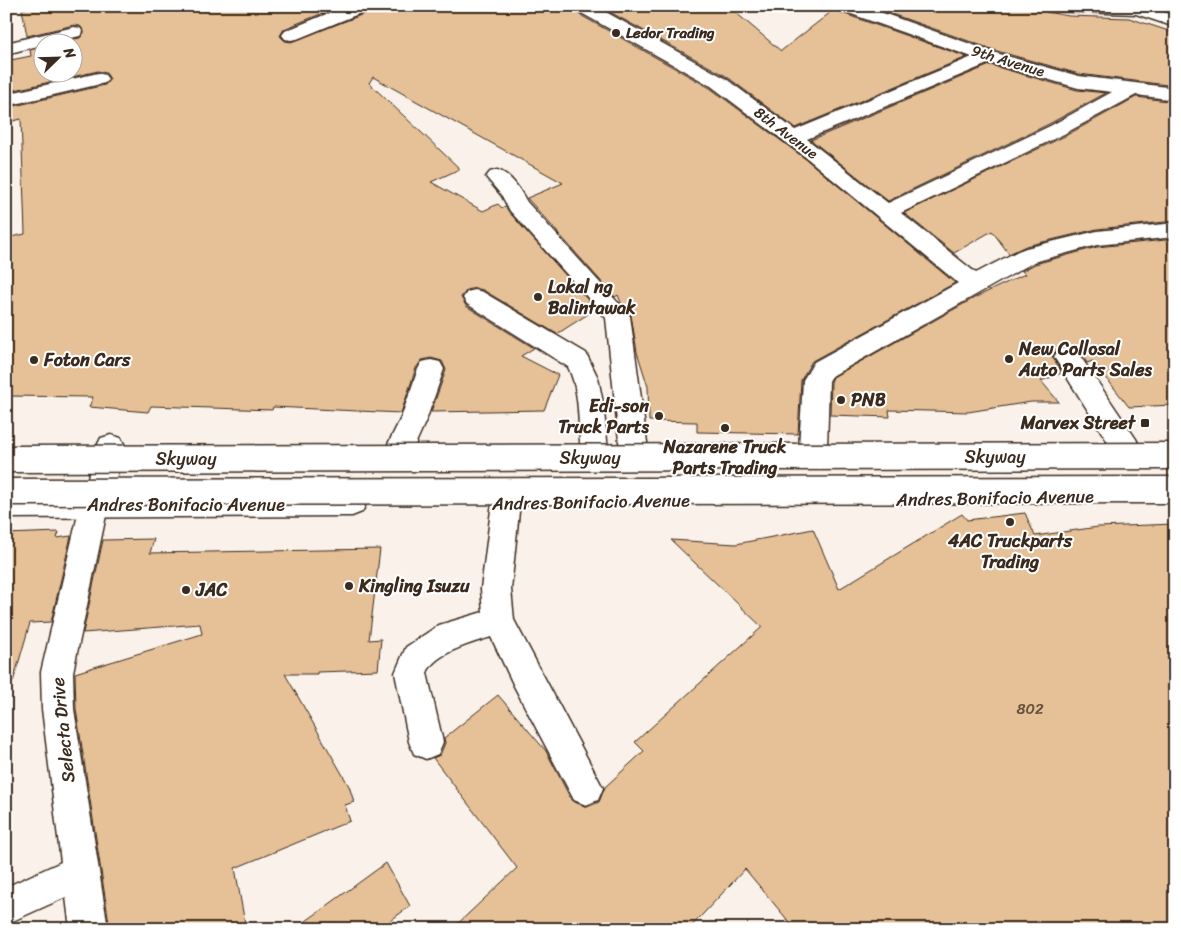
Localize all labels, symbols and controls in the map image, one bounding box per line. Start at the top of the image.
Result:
place label: Ledor Trading [626,20,715,46]
marker: Ledor Trading [610,27,622,39]
north arrow [32,32,82,82]
street label: 9th Avenue [968,38,1048,84]
text: N [56,43,83,63]
street label: 8th Avenue [748,100,824,166]
place label: Lokal ng Balintawak [548,271,636,324]
marker: Lokal ng Balintawak [532,291,544,303]
place label: New Collosal Auto Parts Sales [1018,333,1152,386]
place label: Foton Cars [43,344,131,376]
marker: New Collosal Auto Parts Sales [1003,353,1015,365]
marker: Foton Cars [28,354,40,366]
place label: PNB [851,384,886,416]
place label: Edi-son Truck Parts [558,390,650,443]
marker: PNB [835,394,847,406]
place label: Marvex Street [1020,407,1137,439]
marker: Edi-son Truck Parts [653,410,665,422]
marker: Marvex Street [1139,417,1151,429]
marker: Nazarene Truck Parts Trading [719,422,731,434]
place label: Nazarene Truck Parts Trading [663,431,787,484]
street label: Skyway [964,441,1026,473]
street label: Skyway [559,442,621,474]
street label: Skyway [155,443,217,475]
street label: Andres Bonifacio Avenue [895,480,1094,516]
street label: Andres Bonifacio Avenue [491,484,690,520]
street label: Andres Bonifacio Avenue [86,489,285,521]
marker: 4AC Truckparts Trading [1004,516,1016,528]
place label: 4AC Truckparts Trading [947,525,1073,578]
place label: Kingling Isuzu [358,570,470,602]
place label: JAC [195,574,228,606]
marker: Kingling Isuzu [343,580,355,592]
marker: JAC [180,584,192,596]
street label: Selecta Drive [42,676,84,784]
house number: 802 [1016,696,1044,722]

